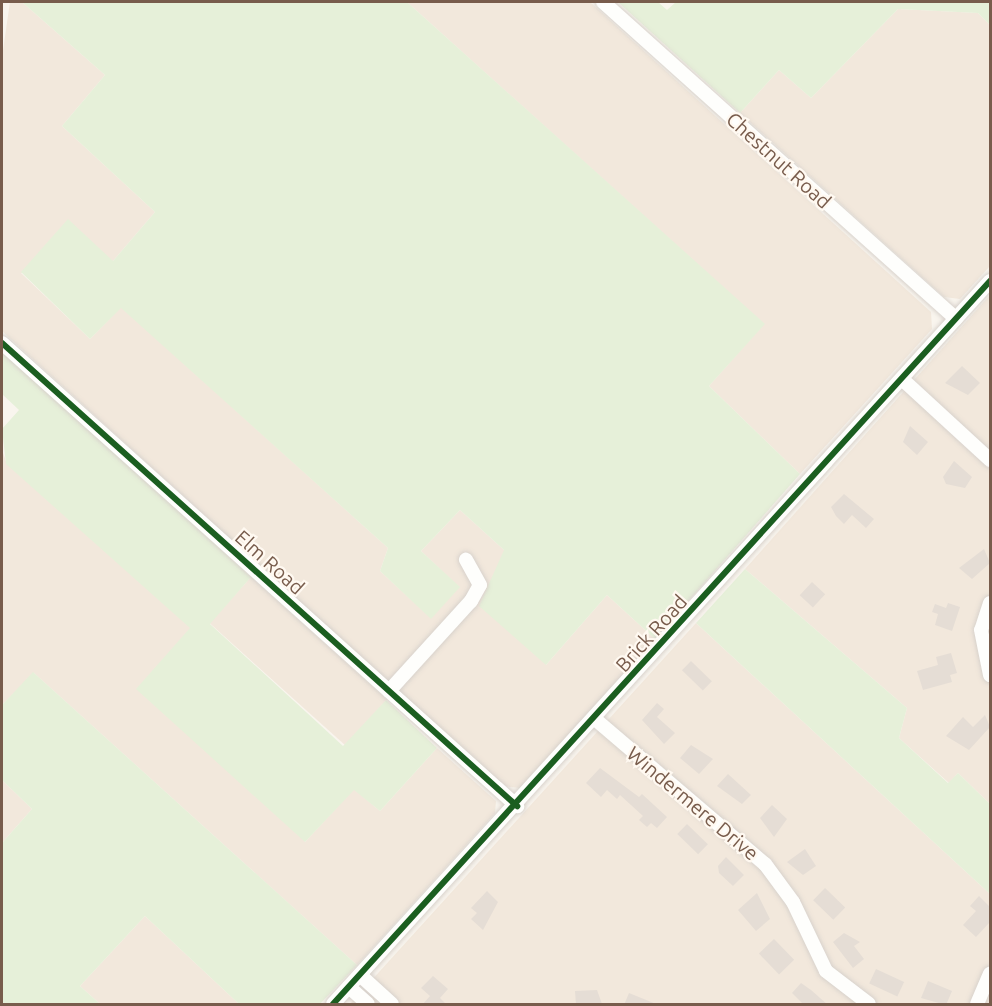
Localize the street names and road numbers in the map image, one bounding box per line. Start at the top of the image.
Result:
street label: Chestnut Road [722,107,836,213]
street label: Elm Road [231,525,309,599]
street label: Brick Road [610,590,692,676]
street label: Windermere Drive [622,741,764,865]

